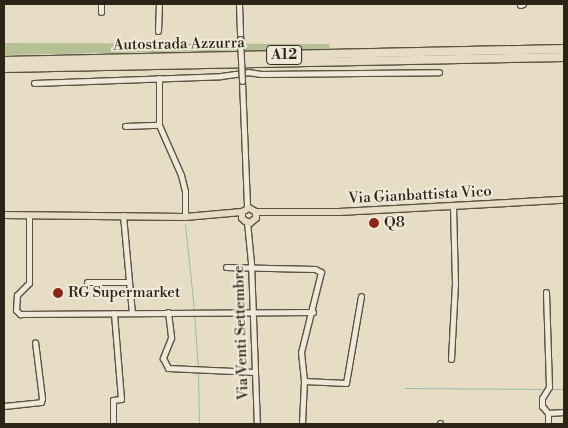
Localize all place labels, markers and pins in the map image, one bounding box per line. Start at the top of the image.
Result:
place label: Q8 [384,214,405,232]
marker: Q8 [368,217,380,229]
place label: RG Supermarket [68,284,180,302]
marker: RG Supermarket [52,287,64,299]

